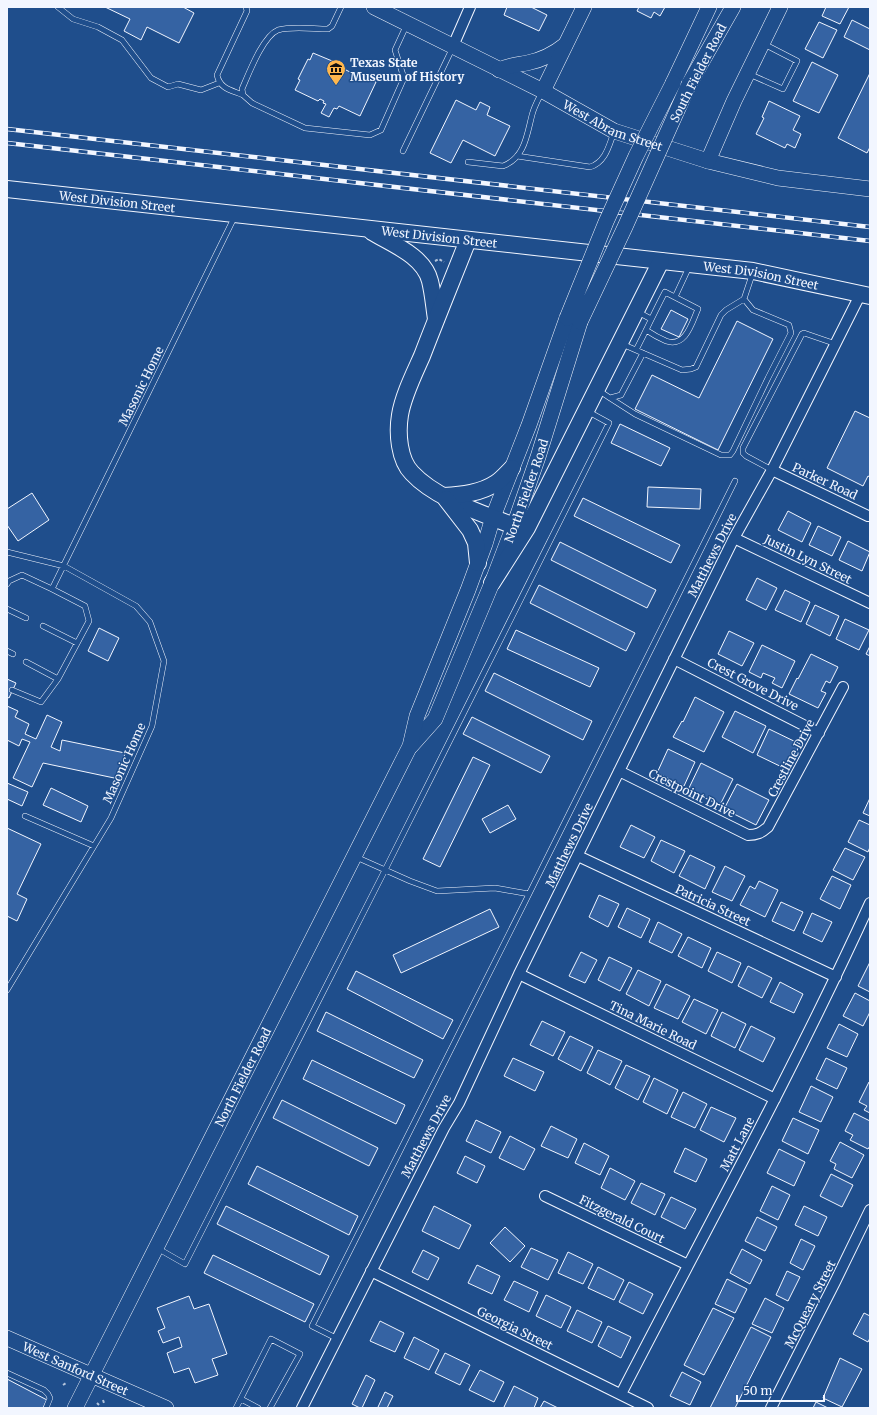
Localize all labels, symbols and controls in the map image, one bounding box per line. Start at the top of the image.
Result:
street label: South Fielder Road [667,21,729,125]
place label: Texas State Museum of History [350,55,465,84]
museum icon: Texas State Museum of History [325,58,347,86]
street label: West Abram Street [560,96,665,154]
street label: West Division Street [58,187,176,215]
street label: West Division Street [380,223,498,250]
street label: West Division Street [702,258,820,292]
street label: Masonic Home [115,344,167,428]
street label: North Fielder Road [501,437,551,545]
street label: Parker Road [790,459,860,503]
street label: Matthews Drive [684,511,740,599]
street label: Justin Lyn Street [761,531,855,587]
street label: Crest Grove Drive [705,655,801,713]
street label: Crestline Drive [764,717,818,799]
street label: Masonic Home [100,720,148,806]
street label: Crestpoint Drive [646,765,738,821]
street label: Matthews Drive [542,800,596,890]
street label: Patricia Street [673,881,753,929]
street label: Tina Marie Road [607,997,699,1053]
street label: North Fielder Road [211,1025,274,1129]
street label: Matthews Drive [398,1092,454,1180]
street label: Matt Lane [717,1114,757,1174]
street label: Fitzgerald Court [577,1192,667,1246]
street label: McQueary Street [781,1257,839,1350]
street label: Georgia Street [475,1303,556,1353]
street label: West Sanford Street [20,1338,131,1398]
scale bar [737,1377,824,1403]
text: 50 m [743,1383,772,1398]

